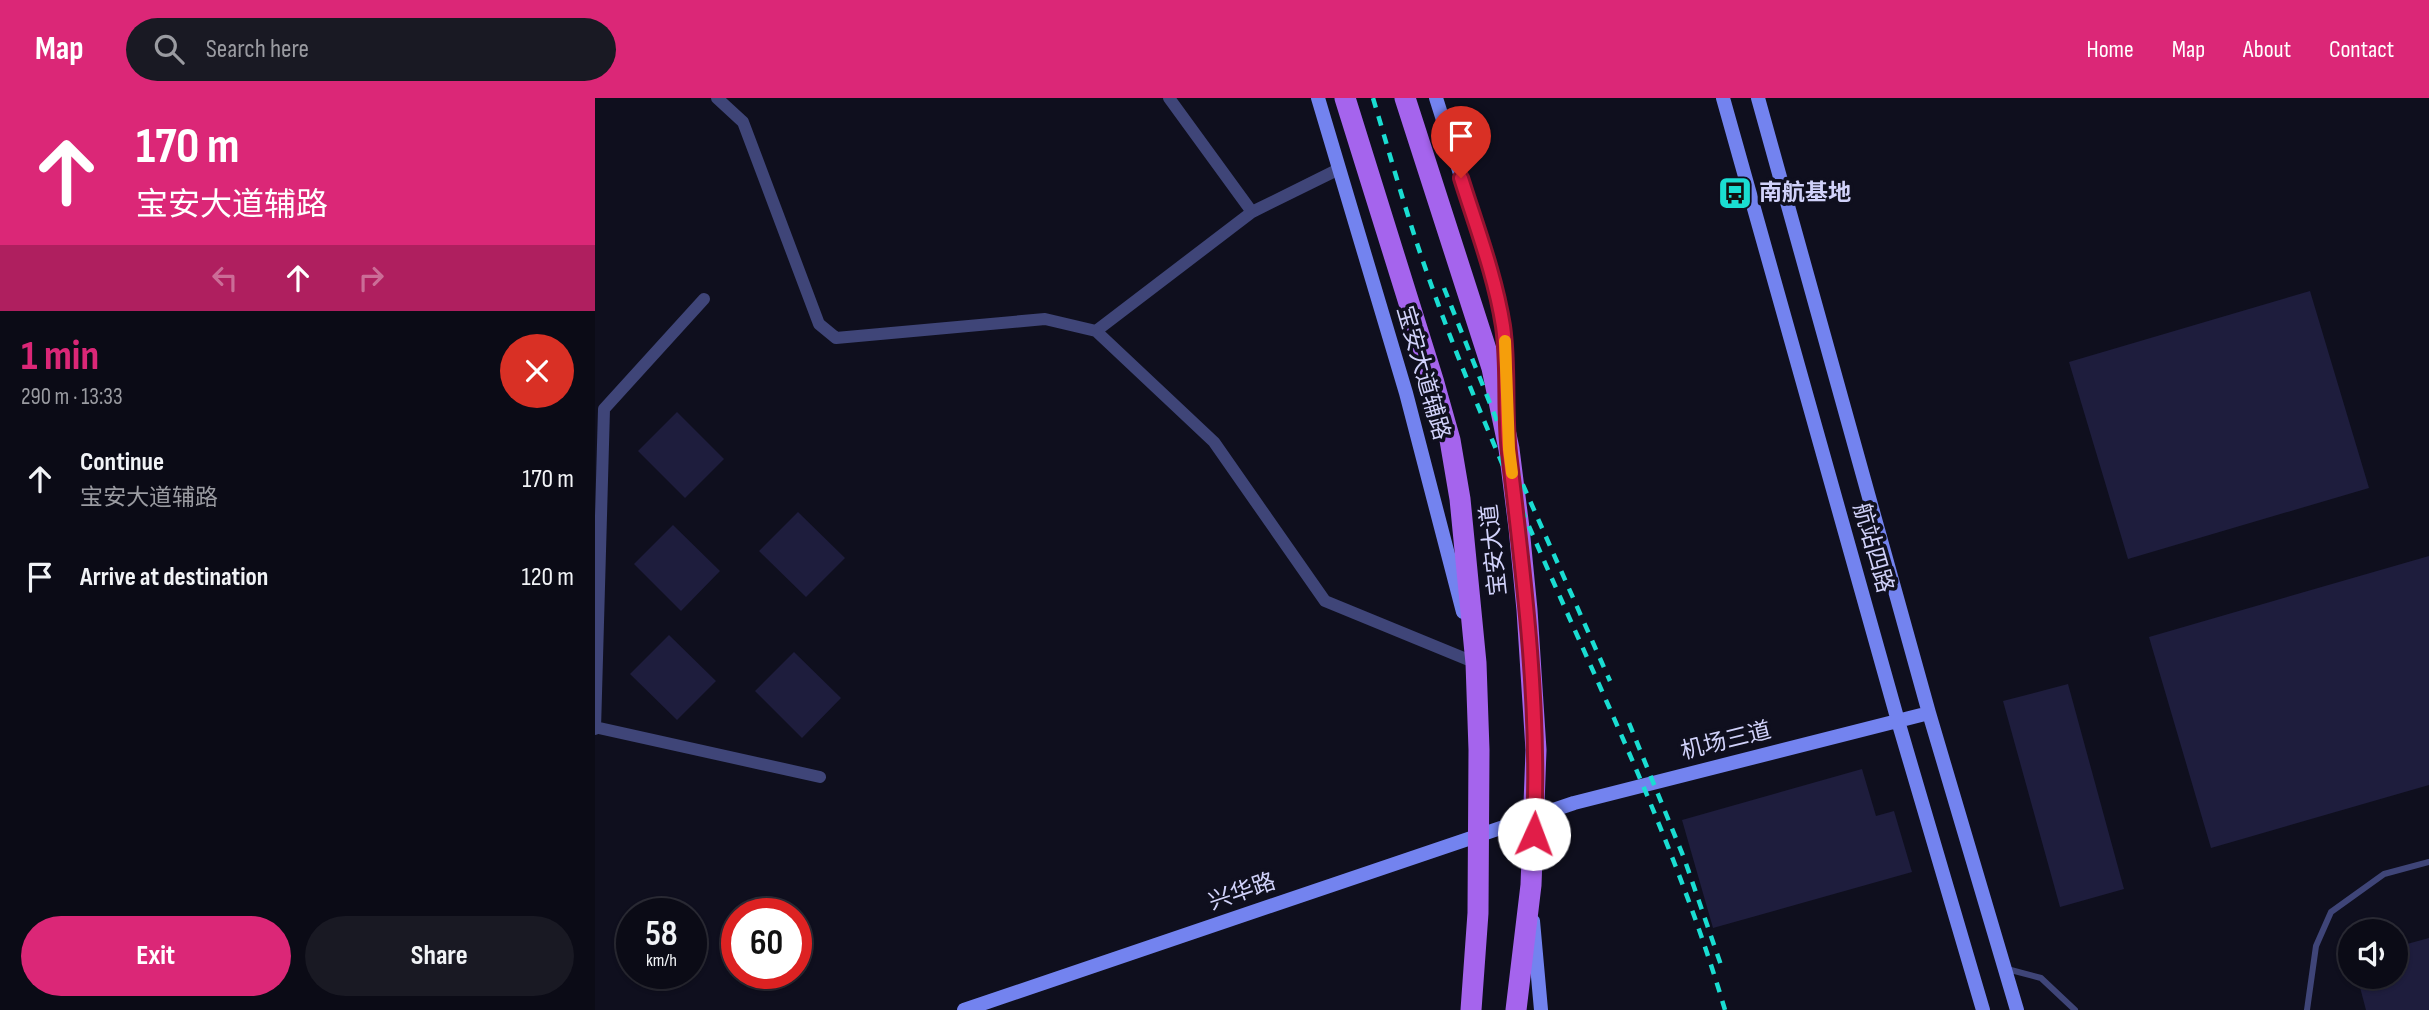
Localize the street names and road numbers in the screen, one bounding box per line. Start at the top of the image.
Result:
street label: 宝安大道辅路 [1391,303,1455,443]
street label: 航站四路 [1847,500,1899,596]
street label: 宝安大道 [1475,503,1513,597]
street label: 机场三道 [1678,716,1774,766]
street label: 兴华路 [1205,868,1279,916]

